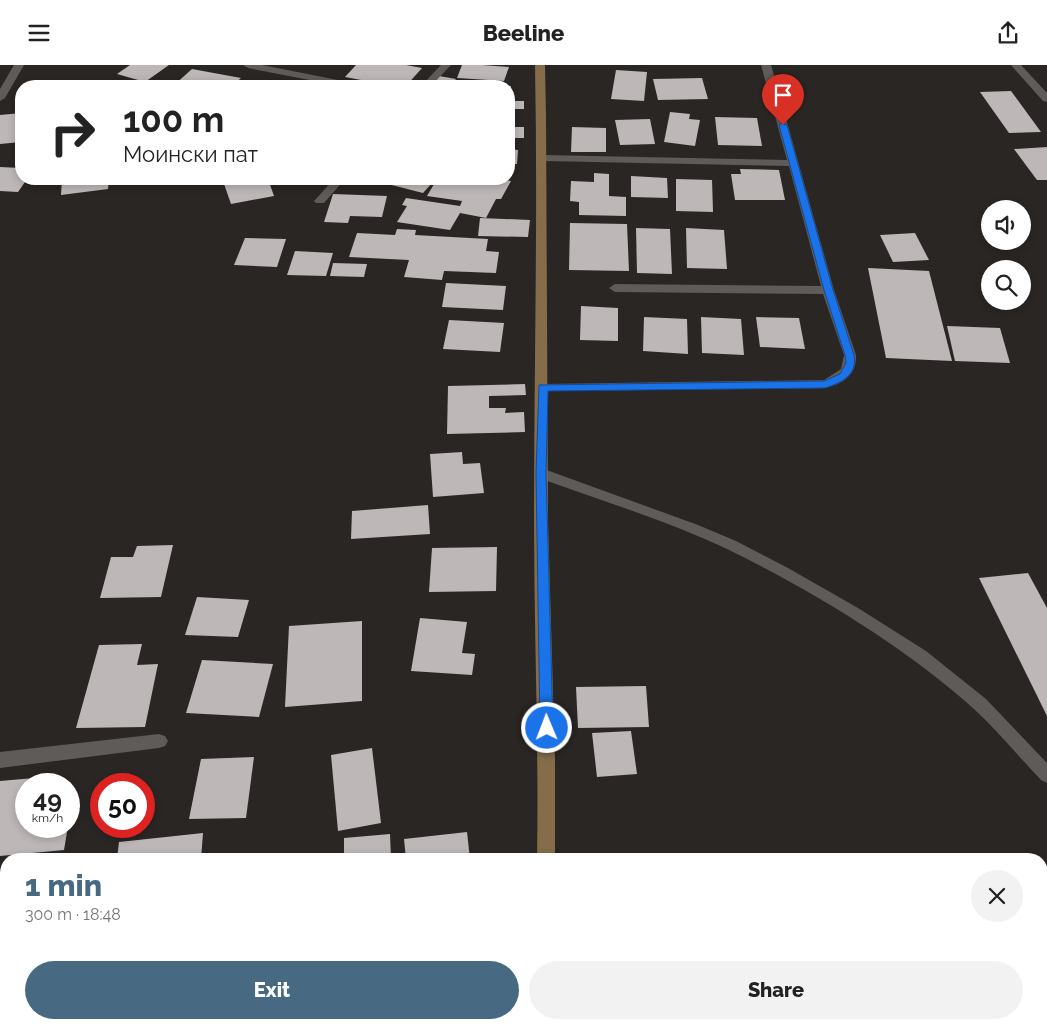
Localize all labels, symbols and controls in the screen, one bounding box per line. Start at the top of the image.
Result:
icon: menu [25,19,53,47]
icon: share [994,19,1022,47]
text: Beeline [483,20,564,46]
pin [762,74,804,125]
icon: arrive [769,81,797,109]
text: 100 m [123,99,224,140]
icon: right [40,100,105,165]
text: Моински пат [123,141,258,167]
map controls [981,200,1031,310]
button: sound [981,200,1031,250]
button: search [981,260,1031,310]
position arrow [520,701,572,753]
speed limit sign: 50 [90,773,155,838]
text: 49 [33,784,62,814]
text: km/h [32,811,63,825]
text: 1 min [25,868,102,903]
button: close [971,870,1023,922]
text: 300 m · 18:48 [25,905,121,924]
button: Exit [25,961,519,1019]
button: Share [529,961,1023,1019]

